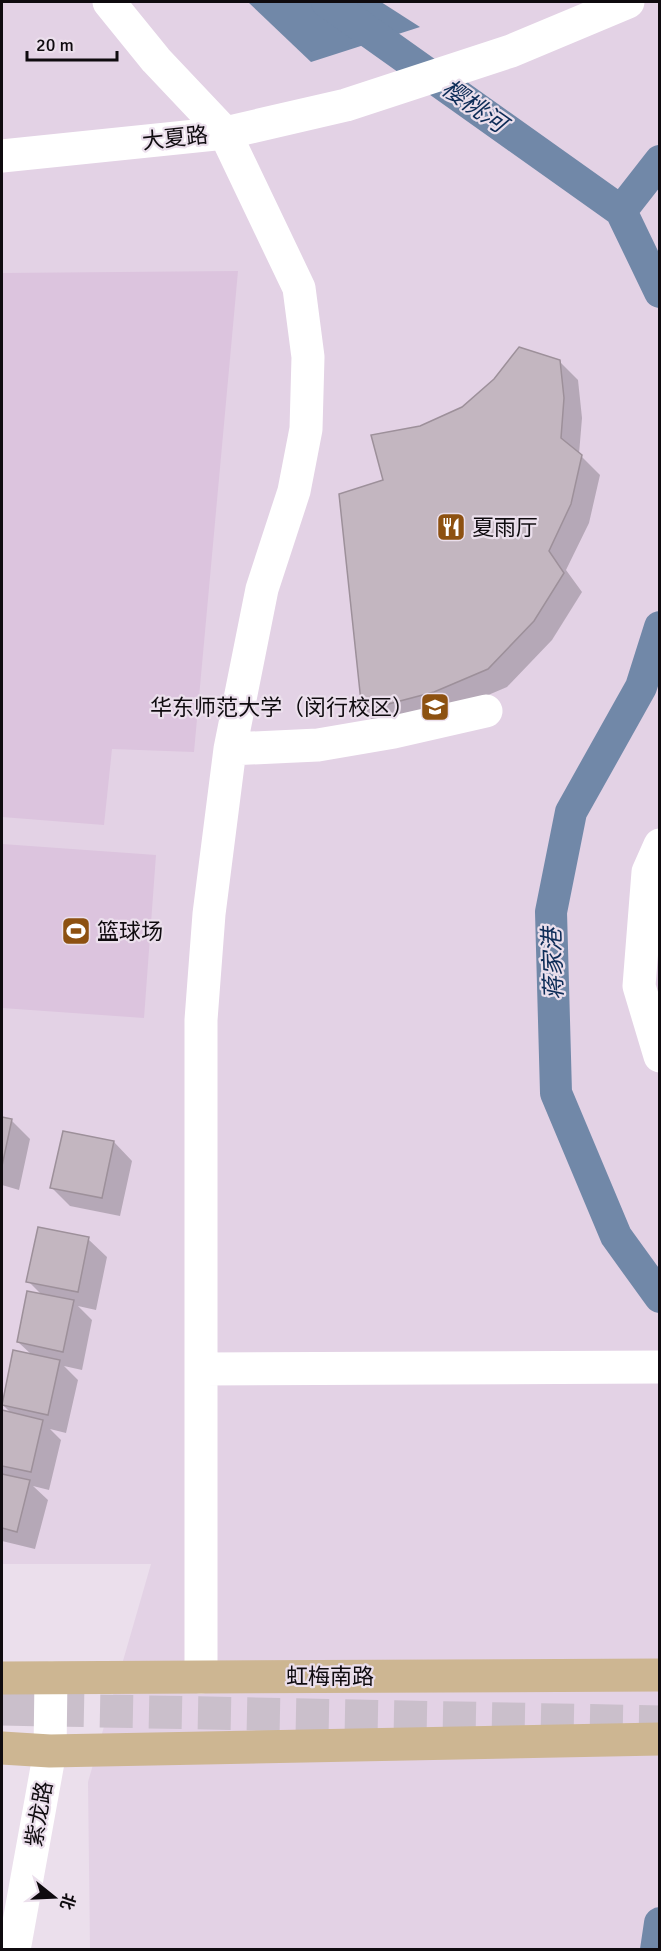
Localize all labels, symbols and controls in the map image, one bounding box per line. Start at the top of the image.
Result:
scale bar [27,24,117,62]
text: 20 m [36,34,74,56]
water label: 樱桃河 [436,73,515,141]
street label: 大夏路 [141,121,209,155]
restaurant icon: 夏雨厅 [435,511,467,543]
place label: 夏雨厅 [472,514,538,541]
school or university icon: 华东师范大学（闵行校区） [419,691,451,723]
place label: 华东师范大学（闵行校区） [150,694,414,721]
sports icon: 篮球场 [60,915,92,947]
place label: 篮球场 [97,918,163,945]
water label: 蒋家港 [537,925,569,1001]
street label: 虹梅南路 [286,1663,374,1690]
street label: 紫龙路 [20,1779,58,1849]
north arrow [24,1867,84,1927]
text: 北 [55,1891,79,1912]

